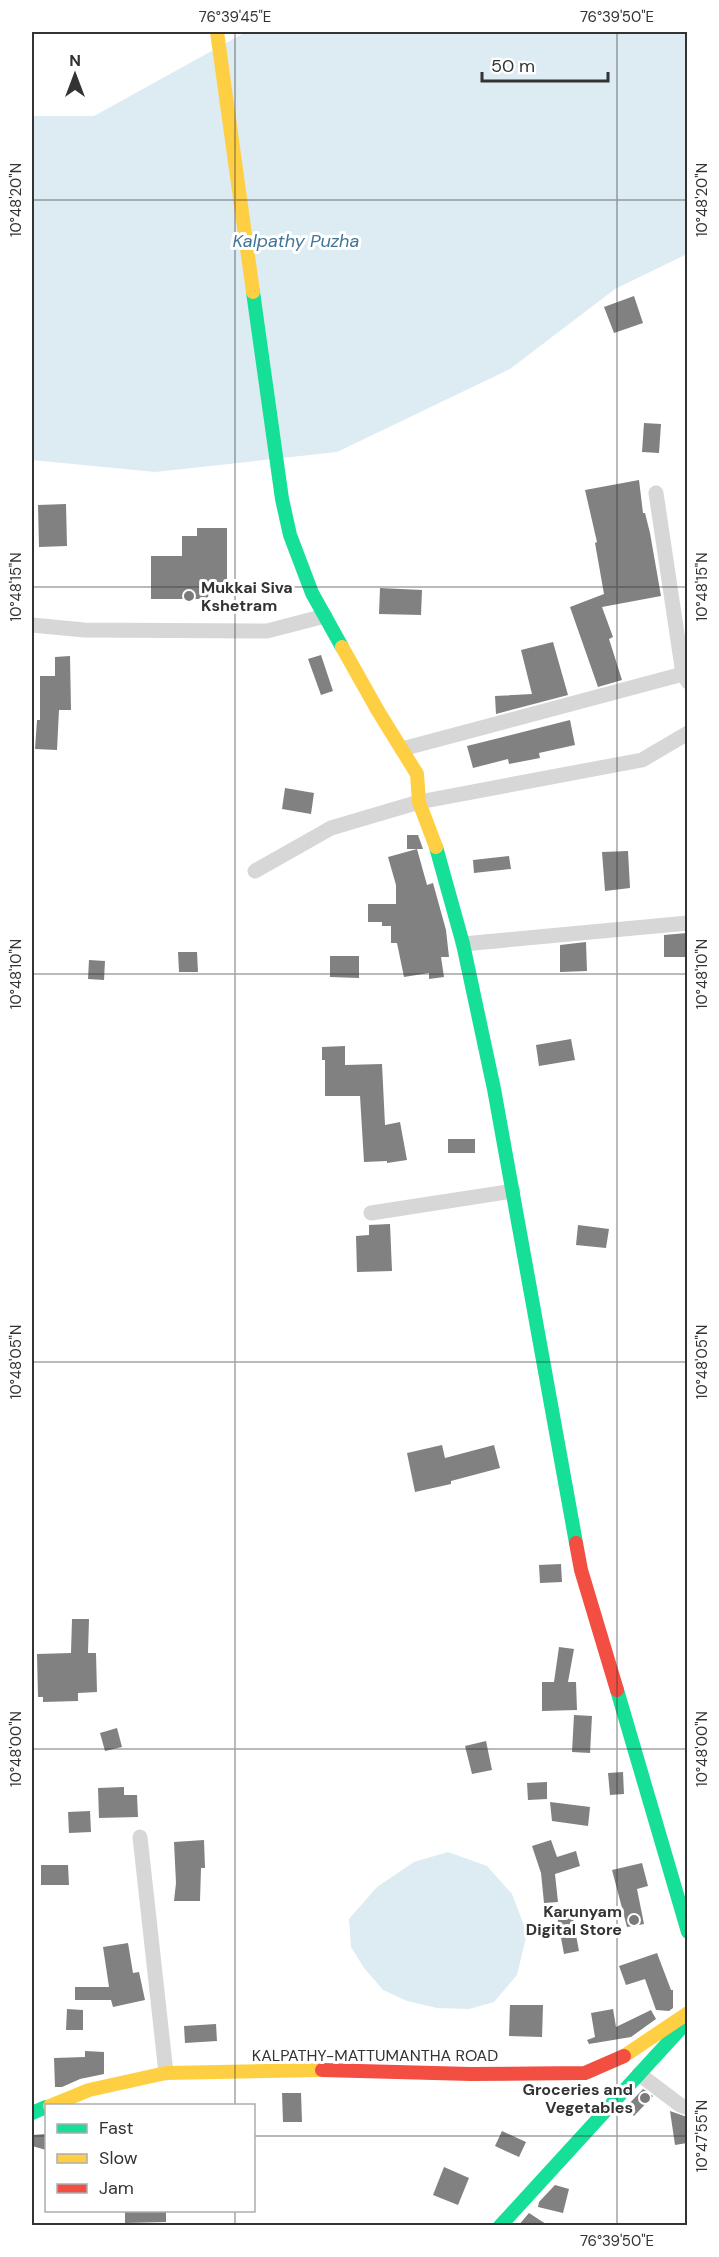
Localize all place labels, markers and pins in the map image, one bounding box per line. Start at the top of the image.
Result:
place label: Mukkai Siva Kshetram [201,577,293,616]
marker: Mukkai Siva Kshetram [182,589,196,603]
place label: Karunyam Digital Store [526,1901,622,1940]
marker: Karunyam Digital Store [627,1913,641,1927]
place label: Groceries and Vegetables [522,2079,633,2118]
marker: Groceries and Vegetables [638,2091,652,2105]

